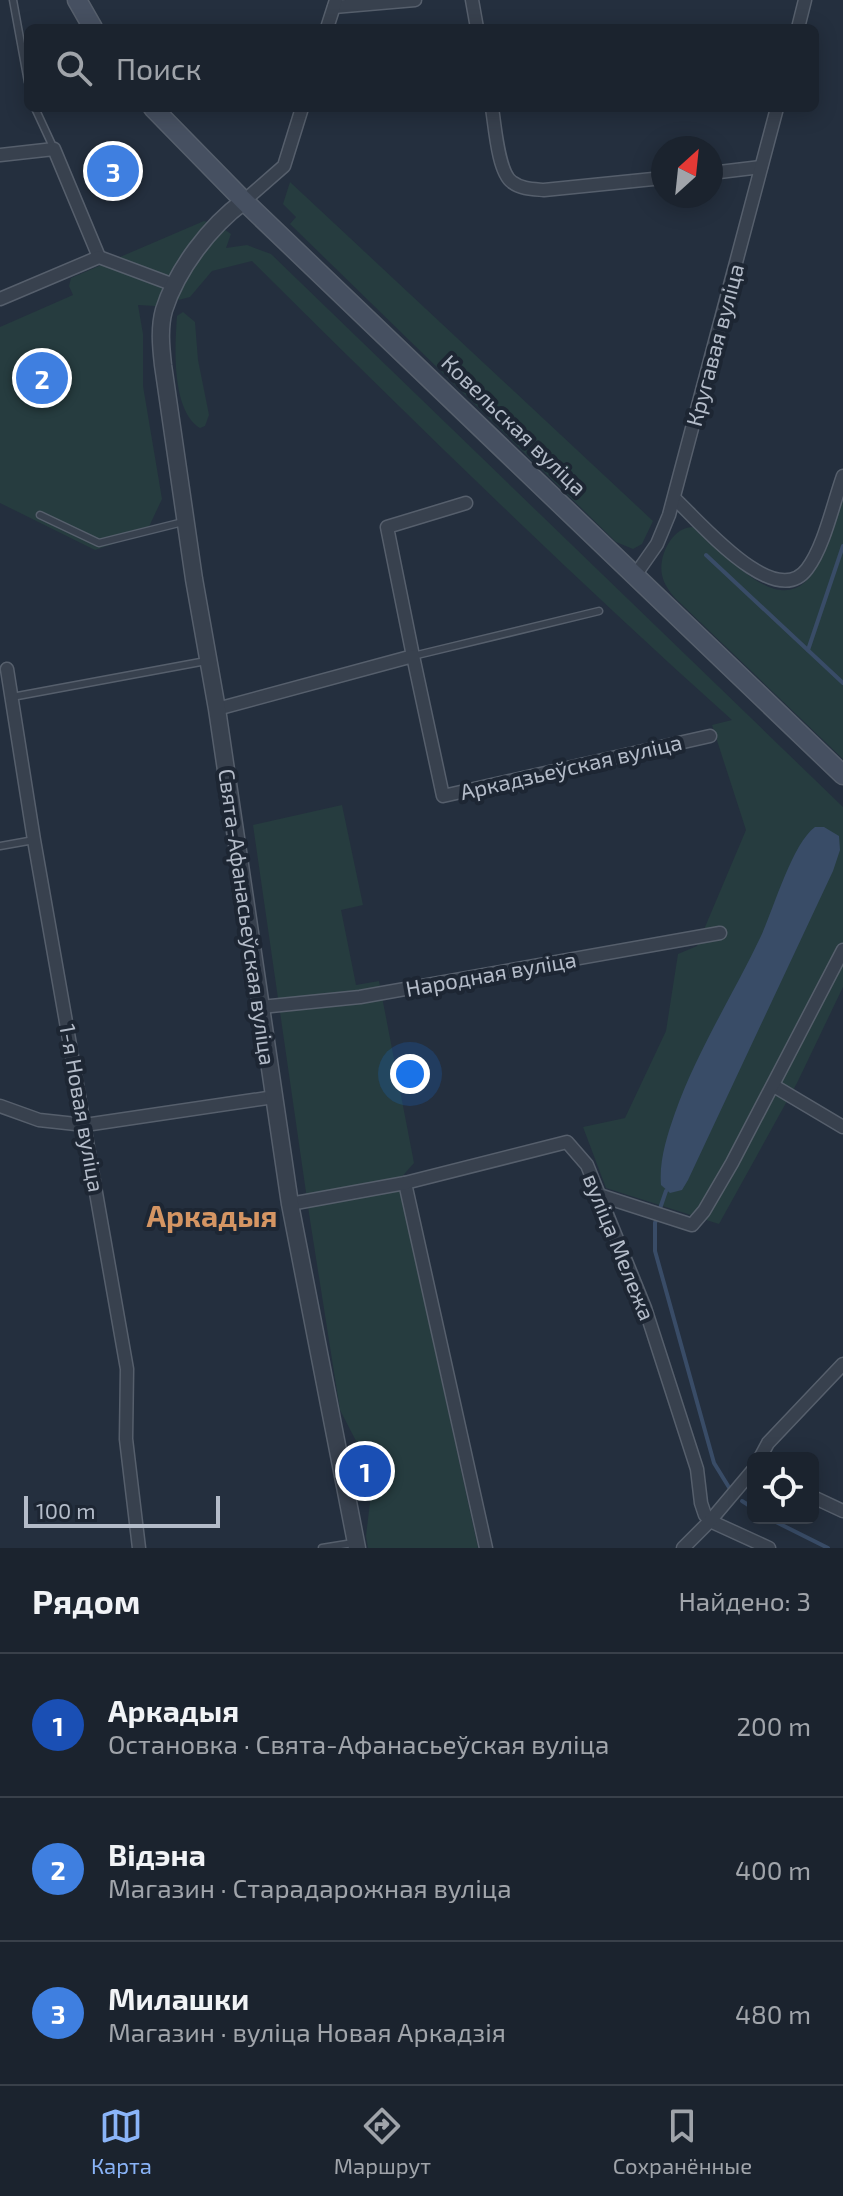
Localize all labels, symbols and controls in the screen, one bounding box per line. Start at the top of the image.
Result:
search box [24,24,819,112]
icon: search [52,46,96,90]
text: Поиск [116,50,202,86]
north arrow [651,136,723,208]
pin: 3 [87,141,139,201]
street label: Кругавая вуліца [680,261,749,429]
pin: 2 [16,348,68,408]
street label: Ковельская вуліца [436,349,592,501]
street label: Аркадзьеўская вуліца [457,728,684,805]
street label: Свята-Афанасьеўская вуліца [213,767,282,1067]
street label: Народная вуліца [403,945,578,1002]
street label: 1-я Новая вуліца [54,1022,111,1194]
your location [390,1054,430,1094]
street label: вуліца Мележа [578,1170,661,1324]
district label: Аркадыя [146,1197,278,1233]
pin: 1 [339,1441,391,1501]
map controls [747,1452,819,1524]
button: locate [747,1452,819,1524]
scale bar [24,1492,220,1528]
text: 100 m [36,1497,95,1523]
text: Рядом [32,1580,140,1621]
text: Найдено: 3 [678,1585,811,1616]
text: Аркадыя [108,1692,239,1728]
text: 1 [52,1710,64,1741]
text: 200 m [736,1710,811,1741]
text: Остановка · Свята-Афанасьеўская вуліца [108,1728,609,1759]
text: Відэна [108,1836,206,1872]
text: 2 [50,1854,66,1885]
text: 400 m [735,1854,811,1885]
text: Магазин · Старадарожная вуліца [108,1872,512,1903]
text: Милашки [108,1980,249,2016]
text: 3 [51,1998,65,2029]
text: 480 m [735,1998,811,2029]
text: Магазин · вуліца Новая Аркадзія [108,2016,506,2047]
tab: Карта [91,2104,152,2178]
tab: Маршрут [334,2104,431,2178]
tab: Сохранённые [613,2104,752,2178]

